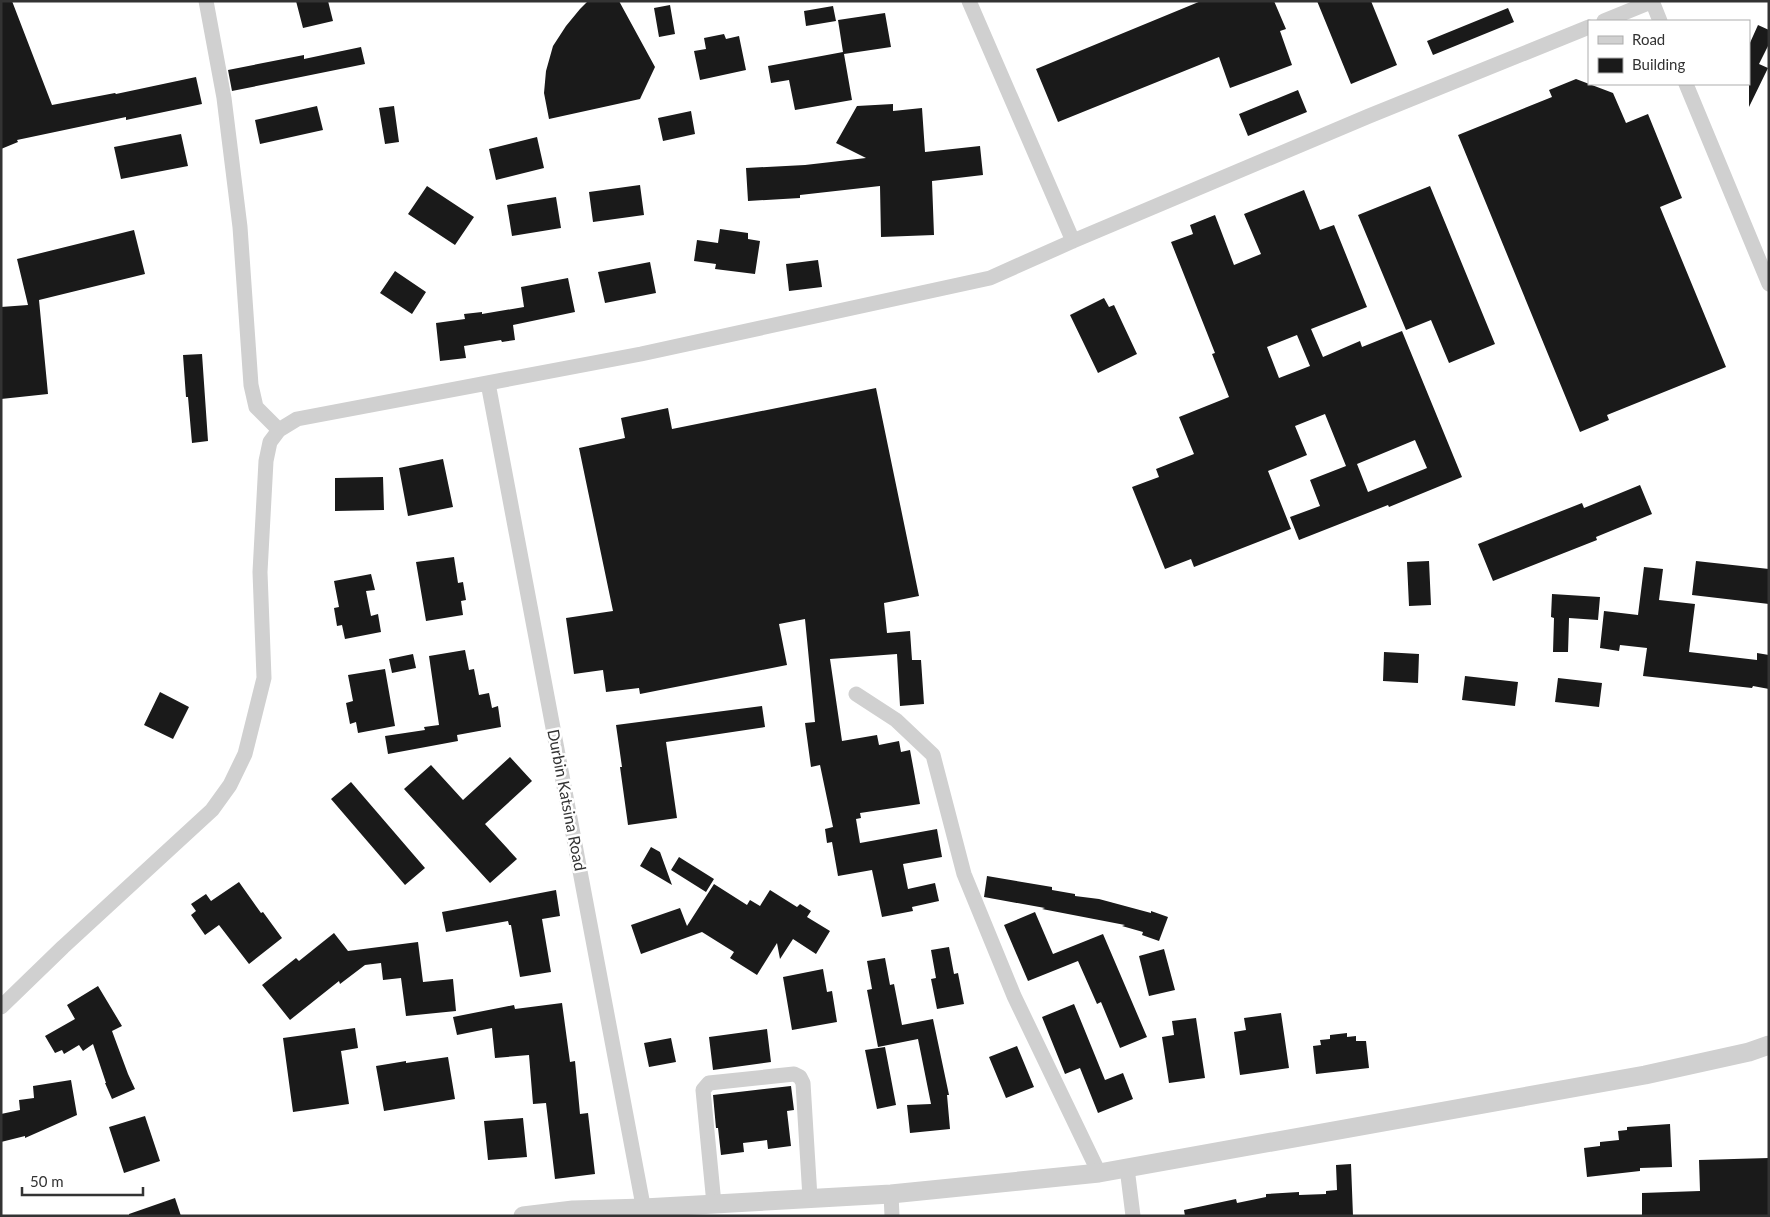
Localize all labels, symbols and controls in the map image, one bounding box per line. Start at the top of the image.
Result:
legend [1588,20,1750,85]
text: Road [1632,30,1665,48]
text: Building [1632,55,1685,73]
street label: Durbin Katsina Road [544,727,591,872]
scale bar [22,1164,144,1196]
text: 50 m [30,1172,64,1190]

